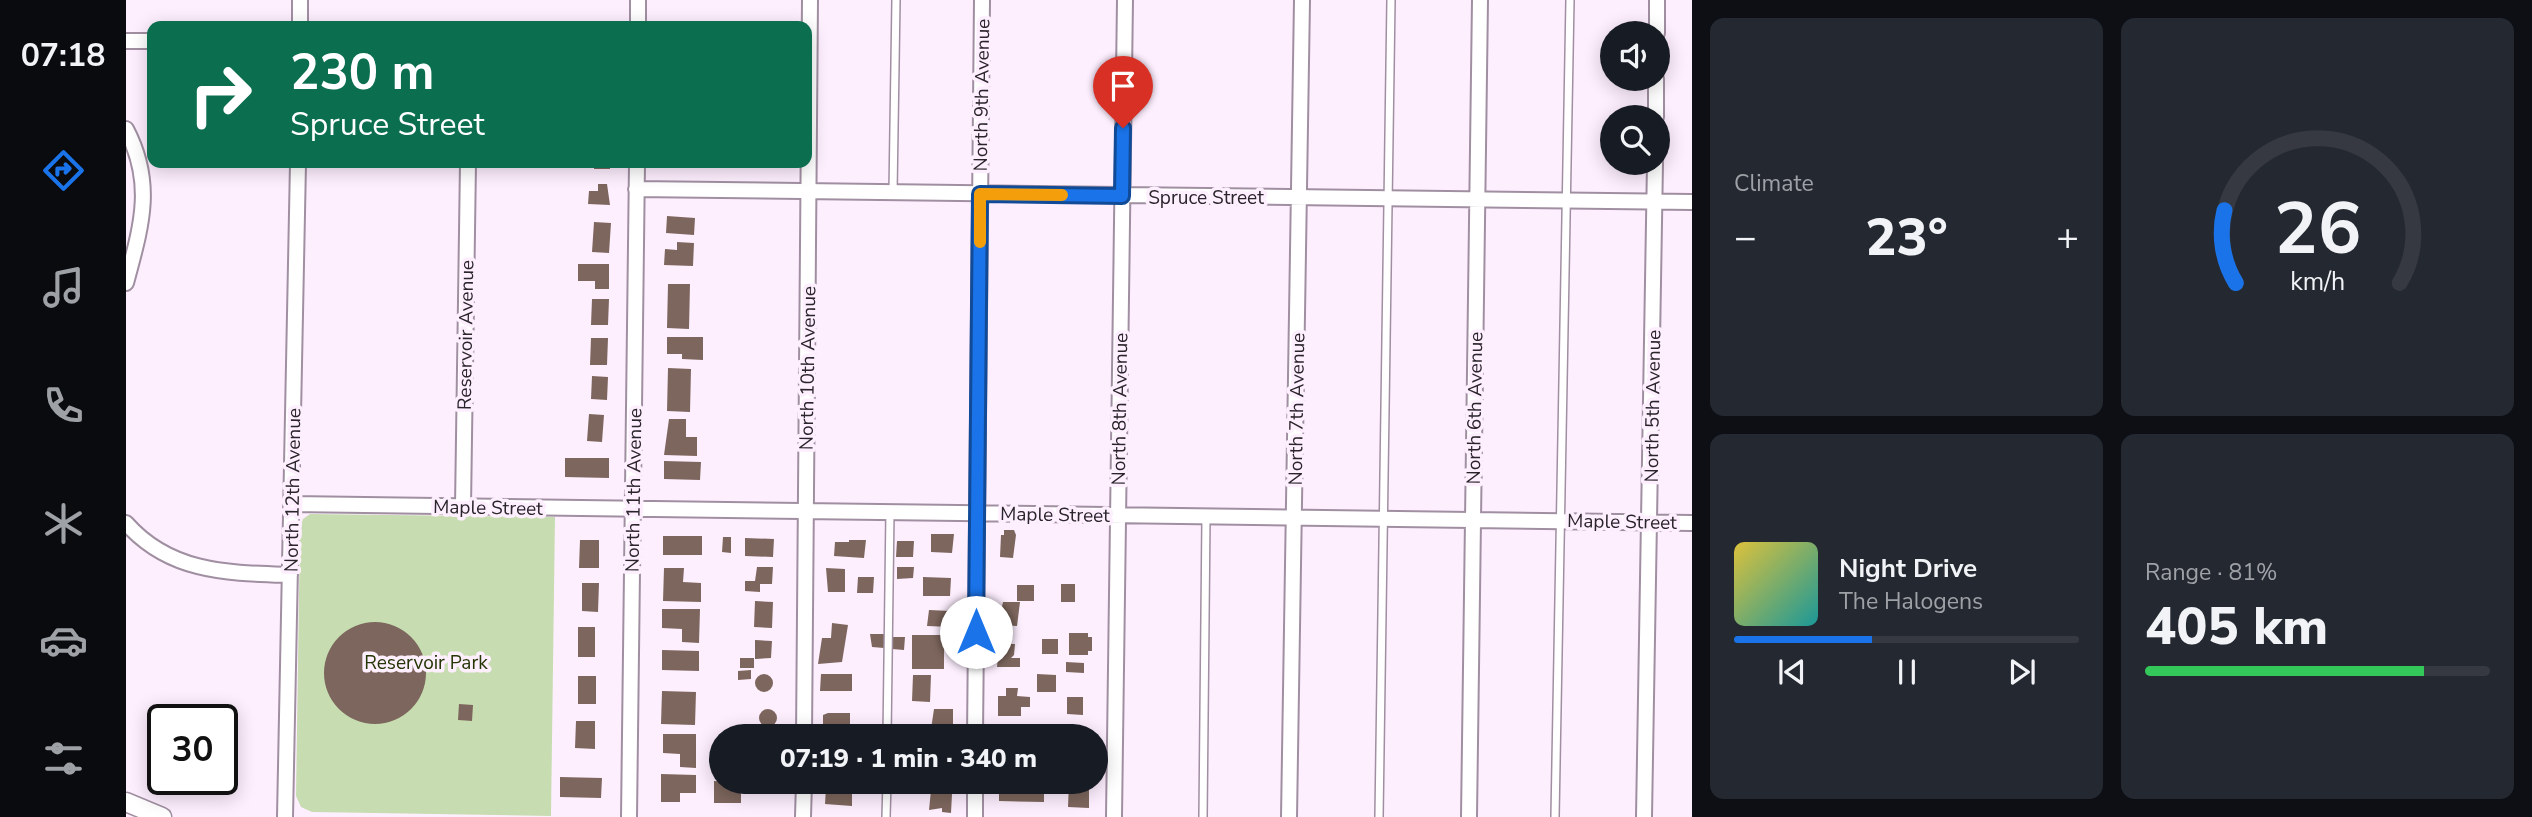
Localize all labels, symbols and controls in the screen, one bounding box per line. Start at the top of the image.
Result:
street label: North 9th Avenue [968,18,996,172]
map controls [1600,21,1670,175]
button: sound [1600,21,1670,91]
text: 07:18 [21,34,105,77]
text: 230 m [290,39,434,106]
icon: right [175,49,266,140]
pin [1093,56,1153,128]
icon: arrive [1104,67,1142,105]
text: Spruce Street [290,103,485,146]
button: search [1600,105,1670,175]
icon: directions [39,146,88,195]
text: Climate [1734,168,1814,199]
text: 26 [2274,179,2361,279]
street label: Spruce Street [1148,185,1264,211]
text: 23° [1865,202,1948,273]
text: − [1734,212,1757,263]
text: + [2056,212,2079,263]
street label: Reservoir Avenue [452,260,480,410]
icon: music [39,263,88,312]
text: km/h [2290,265,2345,299]
street label: North 10th Avenue [794,286,822,450]
street label: North 5th Avenue [1639,329,1667,483]
street label: North 6th Avenue [1461,331,1489,485]
street label: North 8th Avenue [1106,332,1134,486]
street label: North 7th Avenue [1283,332,1311,486]
icon: phone [39,381,88,430]
street label: North 12th Avenue [279,408,307,572]
street label: North 11th Avenue [620,408,648,572]
street label: Maple Street [433,494,543,522]
icon: climate [39,499,88,548]
street label: Maple Street [1000,501,1110,529]
street label: Maple Street [1567,508,1677,536]
text: Night Drive [1839,551,1977,586]
text: Range · 81% [2145,557,2277,588]
text: The Halogens [1839,586,1983,617]
text: 405 km [2145,591,2328,662]
position arrow [939,595,1013,669]
icon: car [39,616,88,665]
park label: Reservoir Park [364,650,488,676]
icon: previous [1773,653,1811,691]
icon: pause [1888,653,1926,691]
icon: next [2003,653,2041,691]
speed limit sign: 30 [147,704,238,795]
icon: filters [39,734,88,783]
text: 07:19 · 1 min · 340 m [780,741,1037,776]

